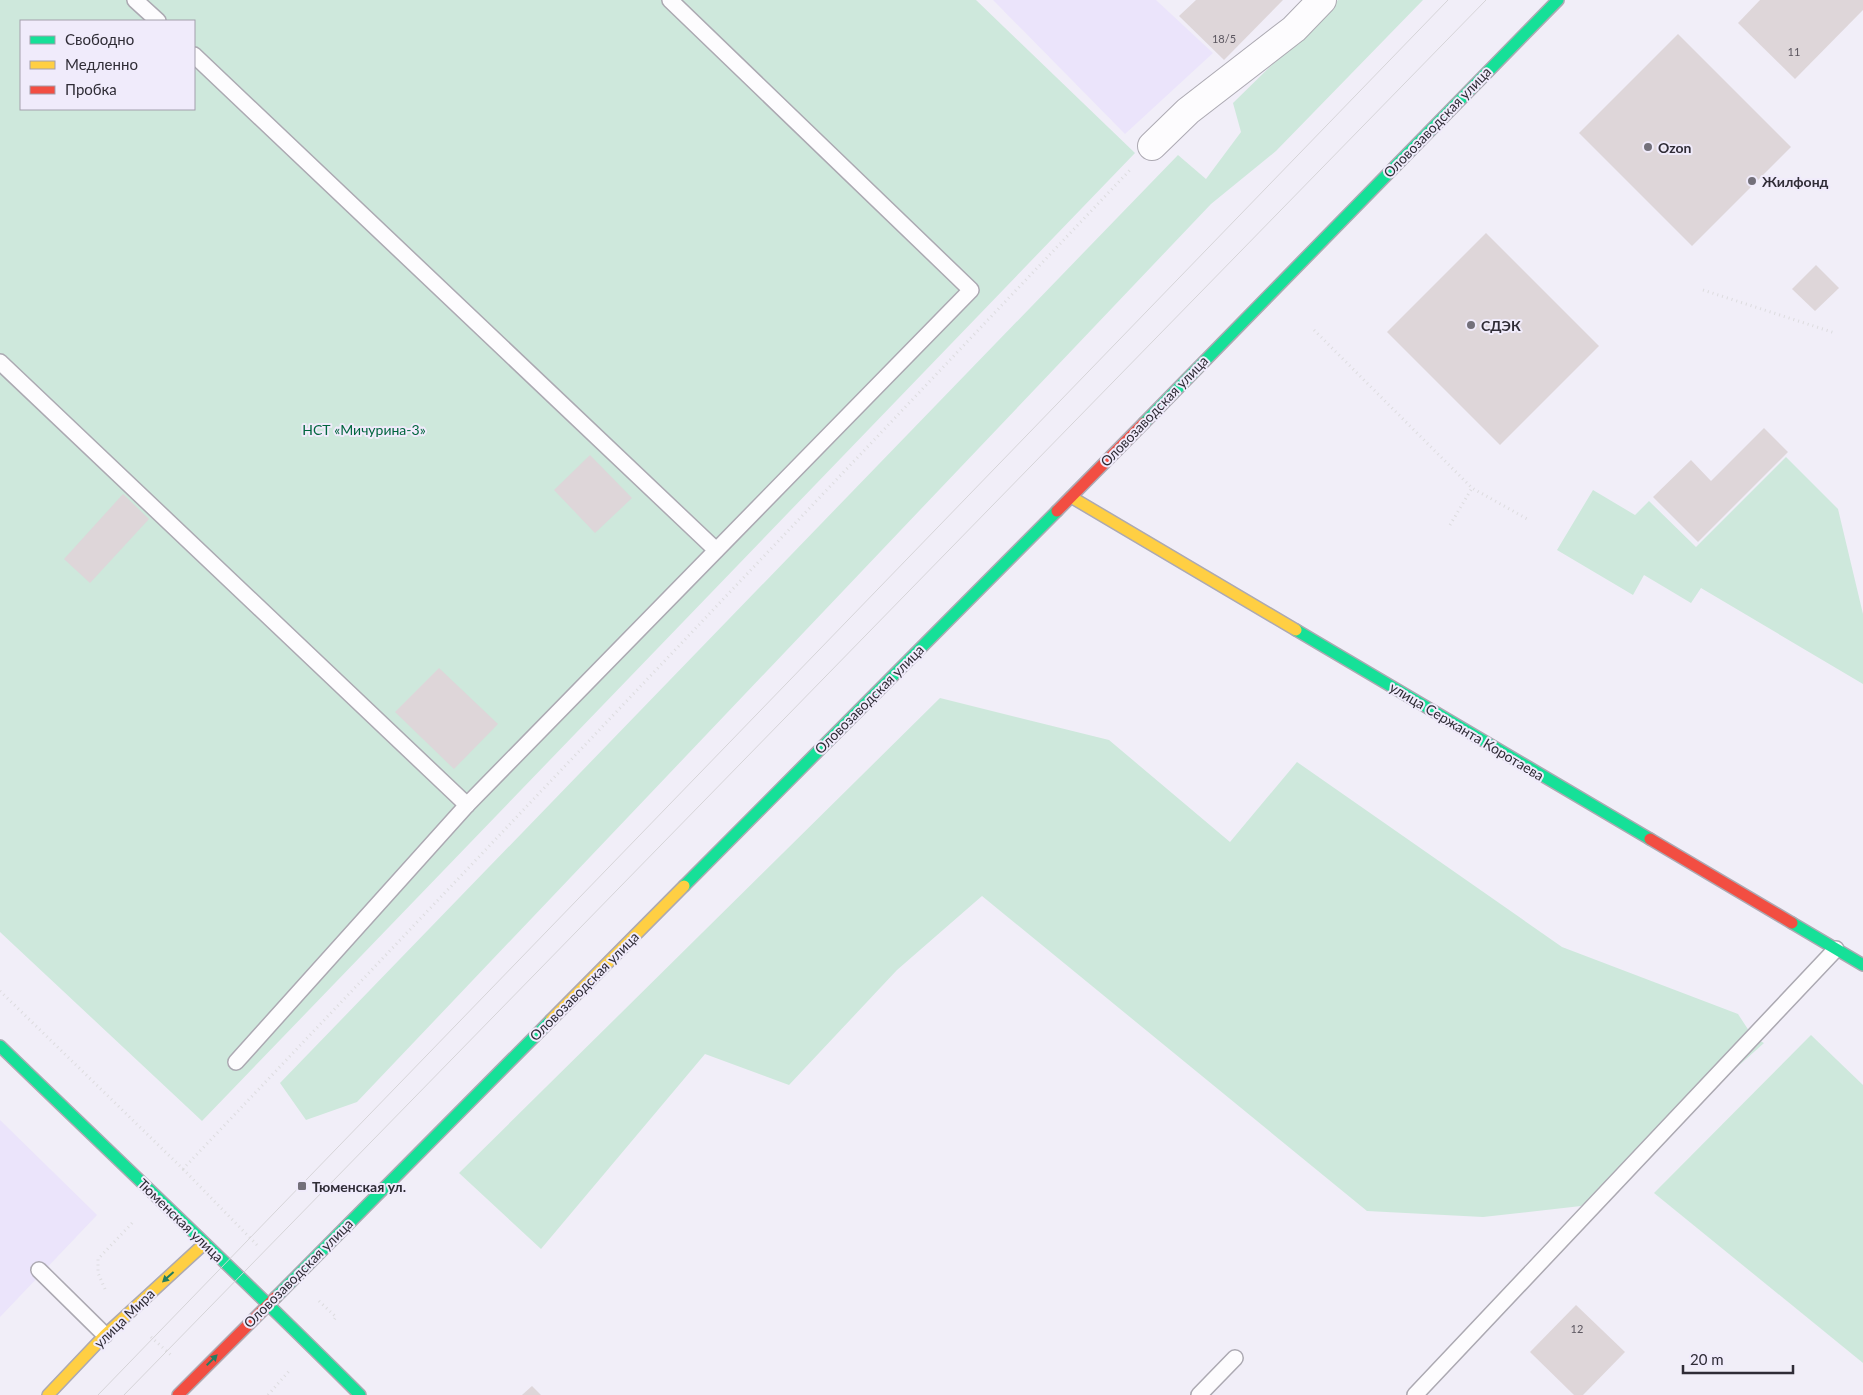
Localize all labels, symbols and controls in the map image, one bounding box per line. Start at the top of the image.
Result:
legend [20,20,195,110]
text: Свободно [65,30,134,48]
house number: 18/5 [1212,32,1236,45]
house number: 11 [1788,45,1800,58]
text: Медленно [65,55,138,73]
street label: Оловозаводская улица [1380,63,1494,181]
text: Пробка [65,80,117,98]
place label: Ozon [1658,139,1692,156]
marker: Ozon [1642,141,1654,153]
place label: Жилфонд [1762,173,1829,190]
marker: Жилфонд [1746,175,1758,187]
place label: СДЭК [1481,317,1521,334]
marker: СДЭК [1465,319,1477,331]
street label: Оловозаводская улица [1097,352,1211,470]
park label: НСТ «Мичурина-3» [302,421,426,438]
street label: Оловозаводская улица [811,641,927,757]
street label: улица Сержанта Коротаева [1387,678,1547,784]
street label: Оловозаводская улица [526,928,642,1044]
street label: Тюменская улица [135,1175,227,1265]
place label: Тюменская ул. [312,1178,406,1195]
marker: Тюменская ул. [296,1180,308,1192]
street label: Оловозаводская улица [240,1215,356,1331]
one-way arrow [162,1271,174,1283]
street label: улица Мира [90,1285,158,1351]
house number: 12 [1571,1322,1583,1335]
scale bar [1683,1342,1793,1374]
text: 20 m [1690,1350,1724,1368]
one-way arrow [206,1354,218,1366]

